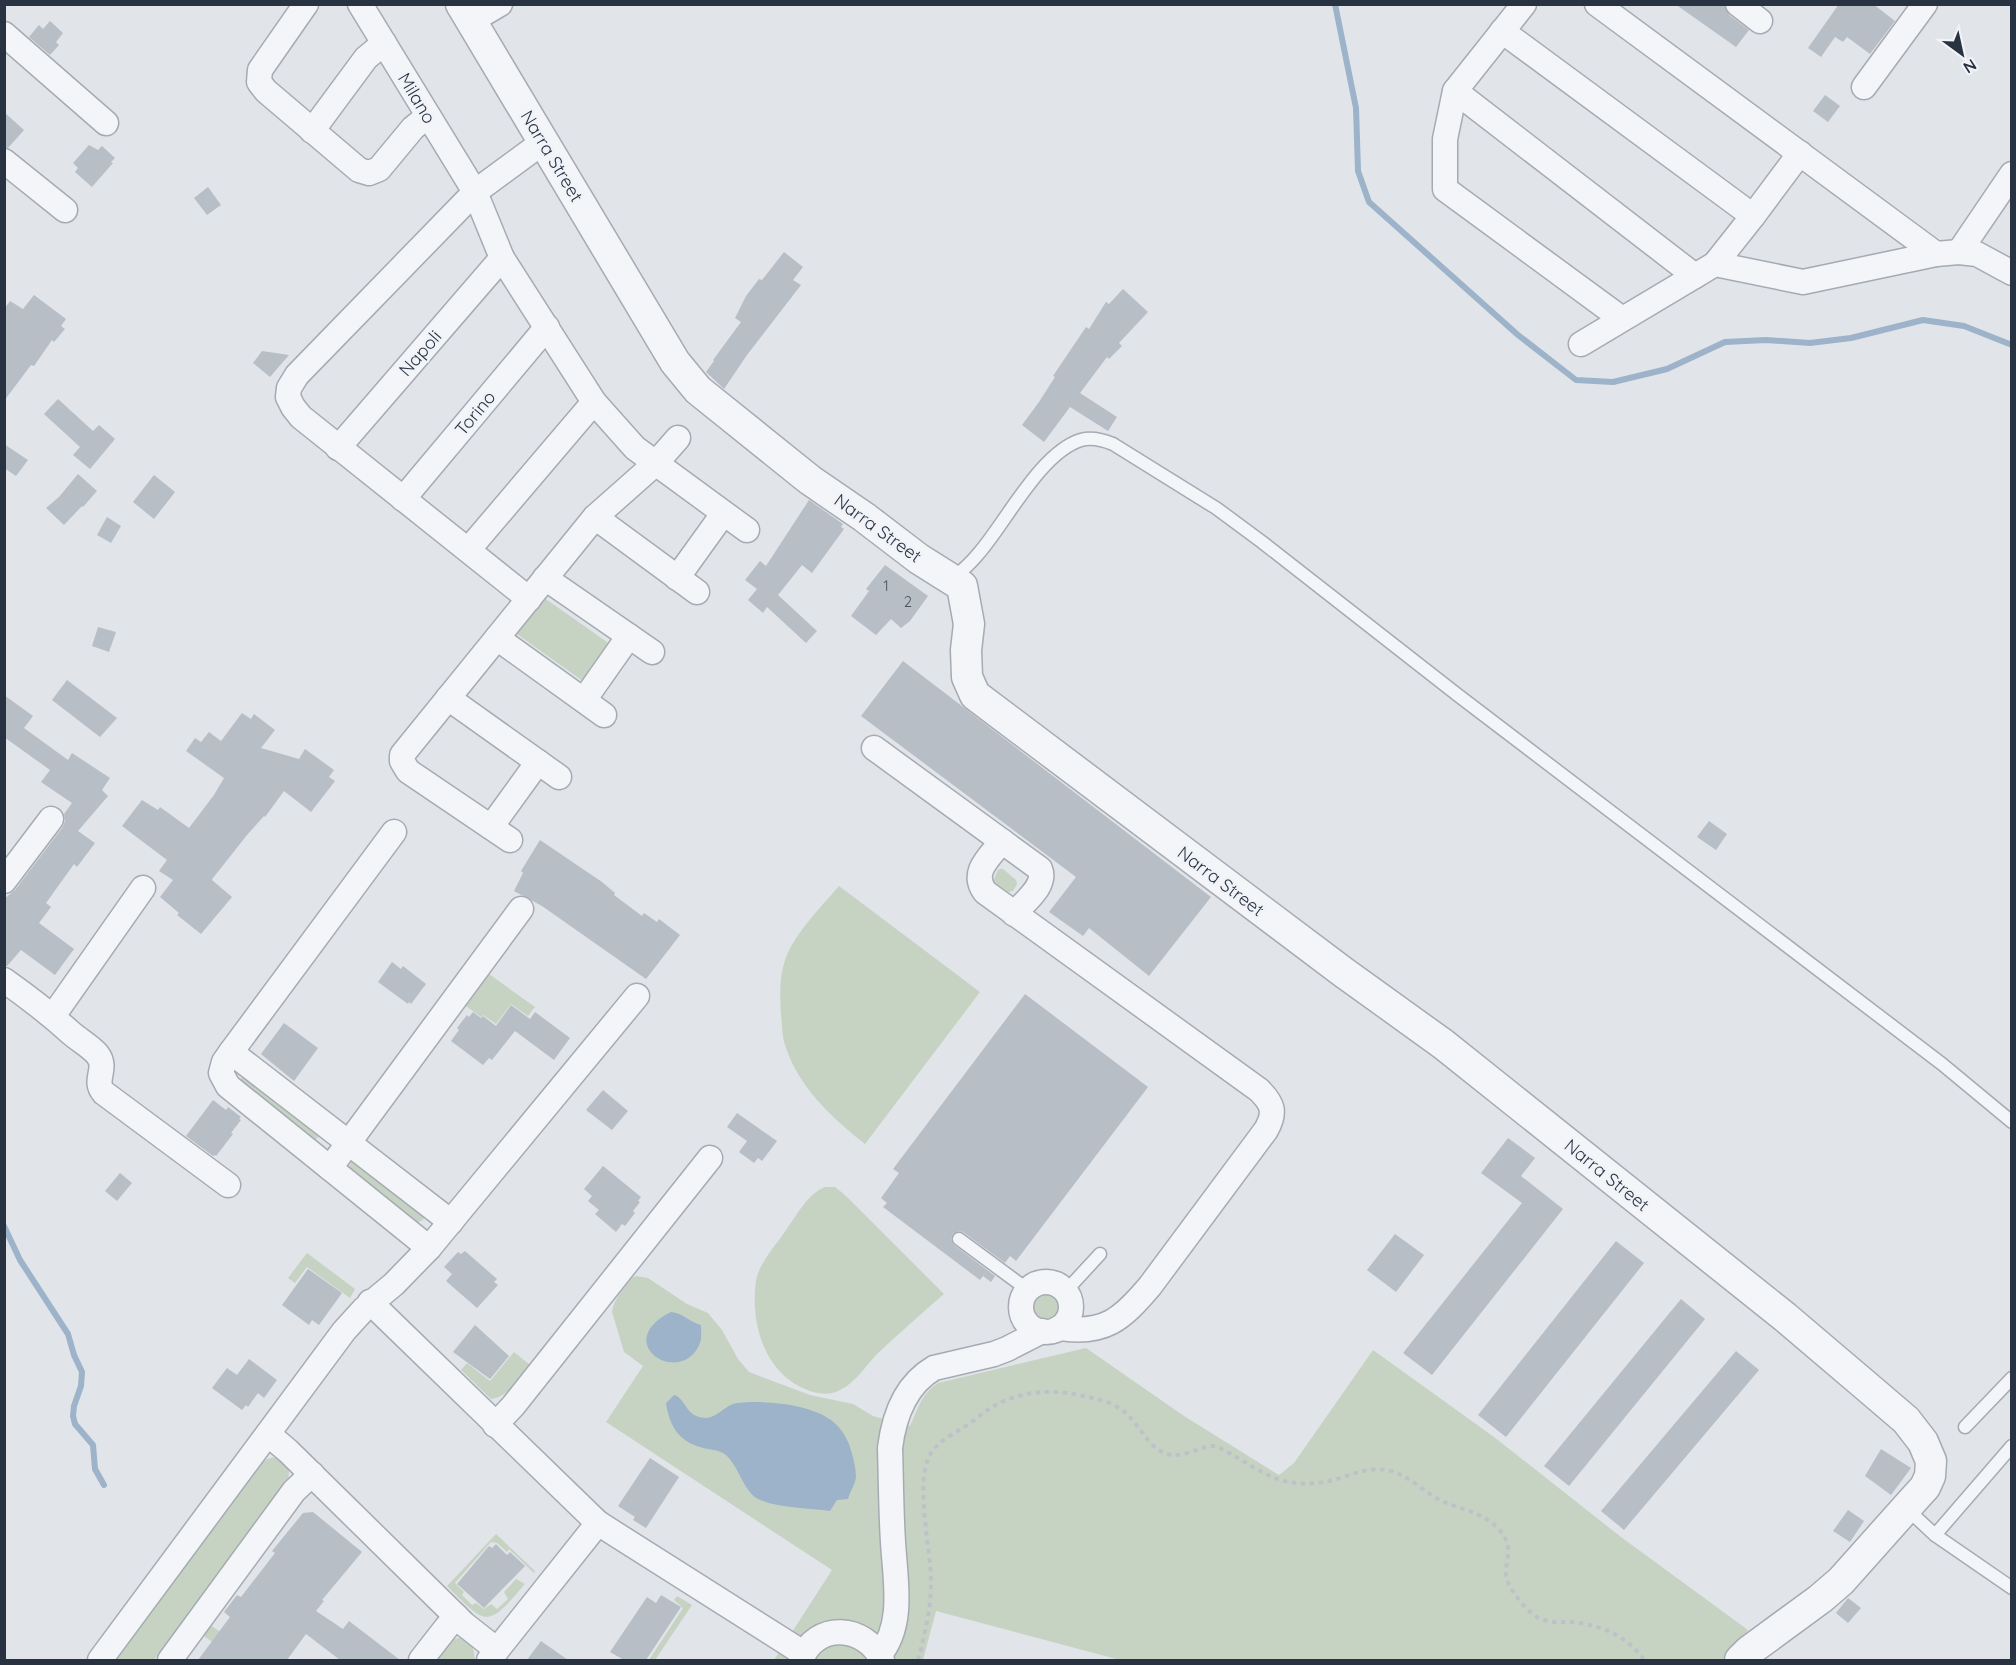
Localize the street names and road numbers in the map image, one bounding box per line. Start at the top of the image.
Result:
street label: Milano [393,68,441,128]
street label: Narra Street [516,106,588,206]
street label: Napoli [394,325,446,381]
street label: Torino [450,386,500,440]
street label: Narra Street [830,489,926,567]
street label: Narra Street [1173,841,1269,921]
street label: Narra Street [1560,1134,1654,1216]

